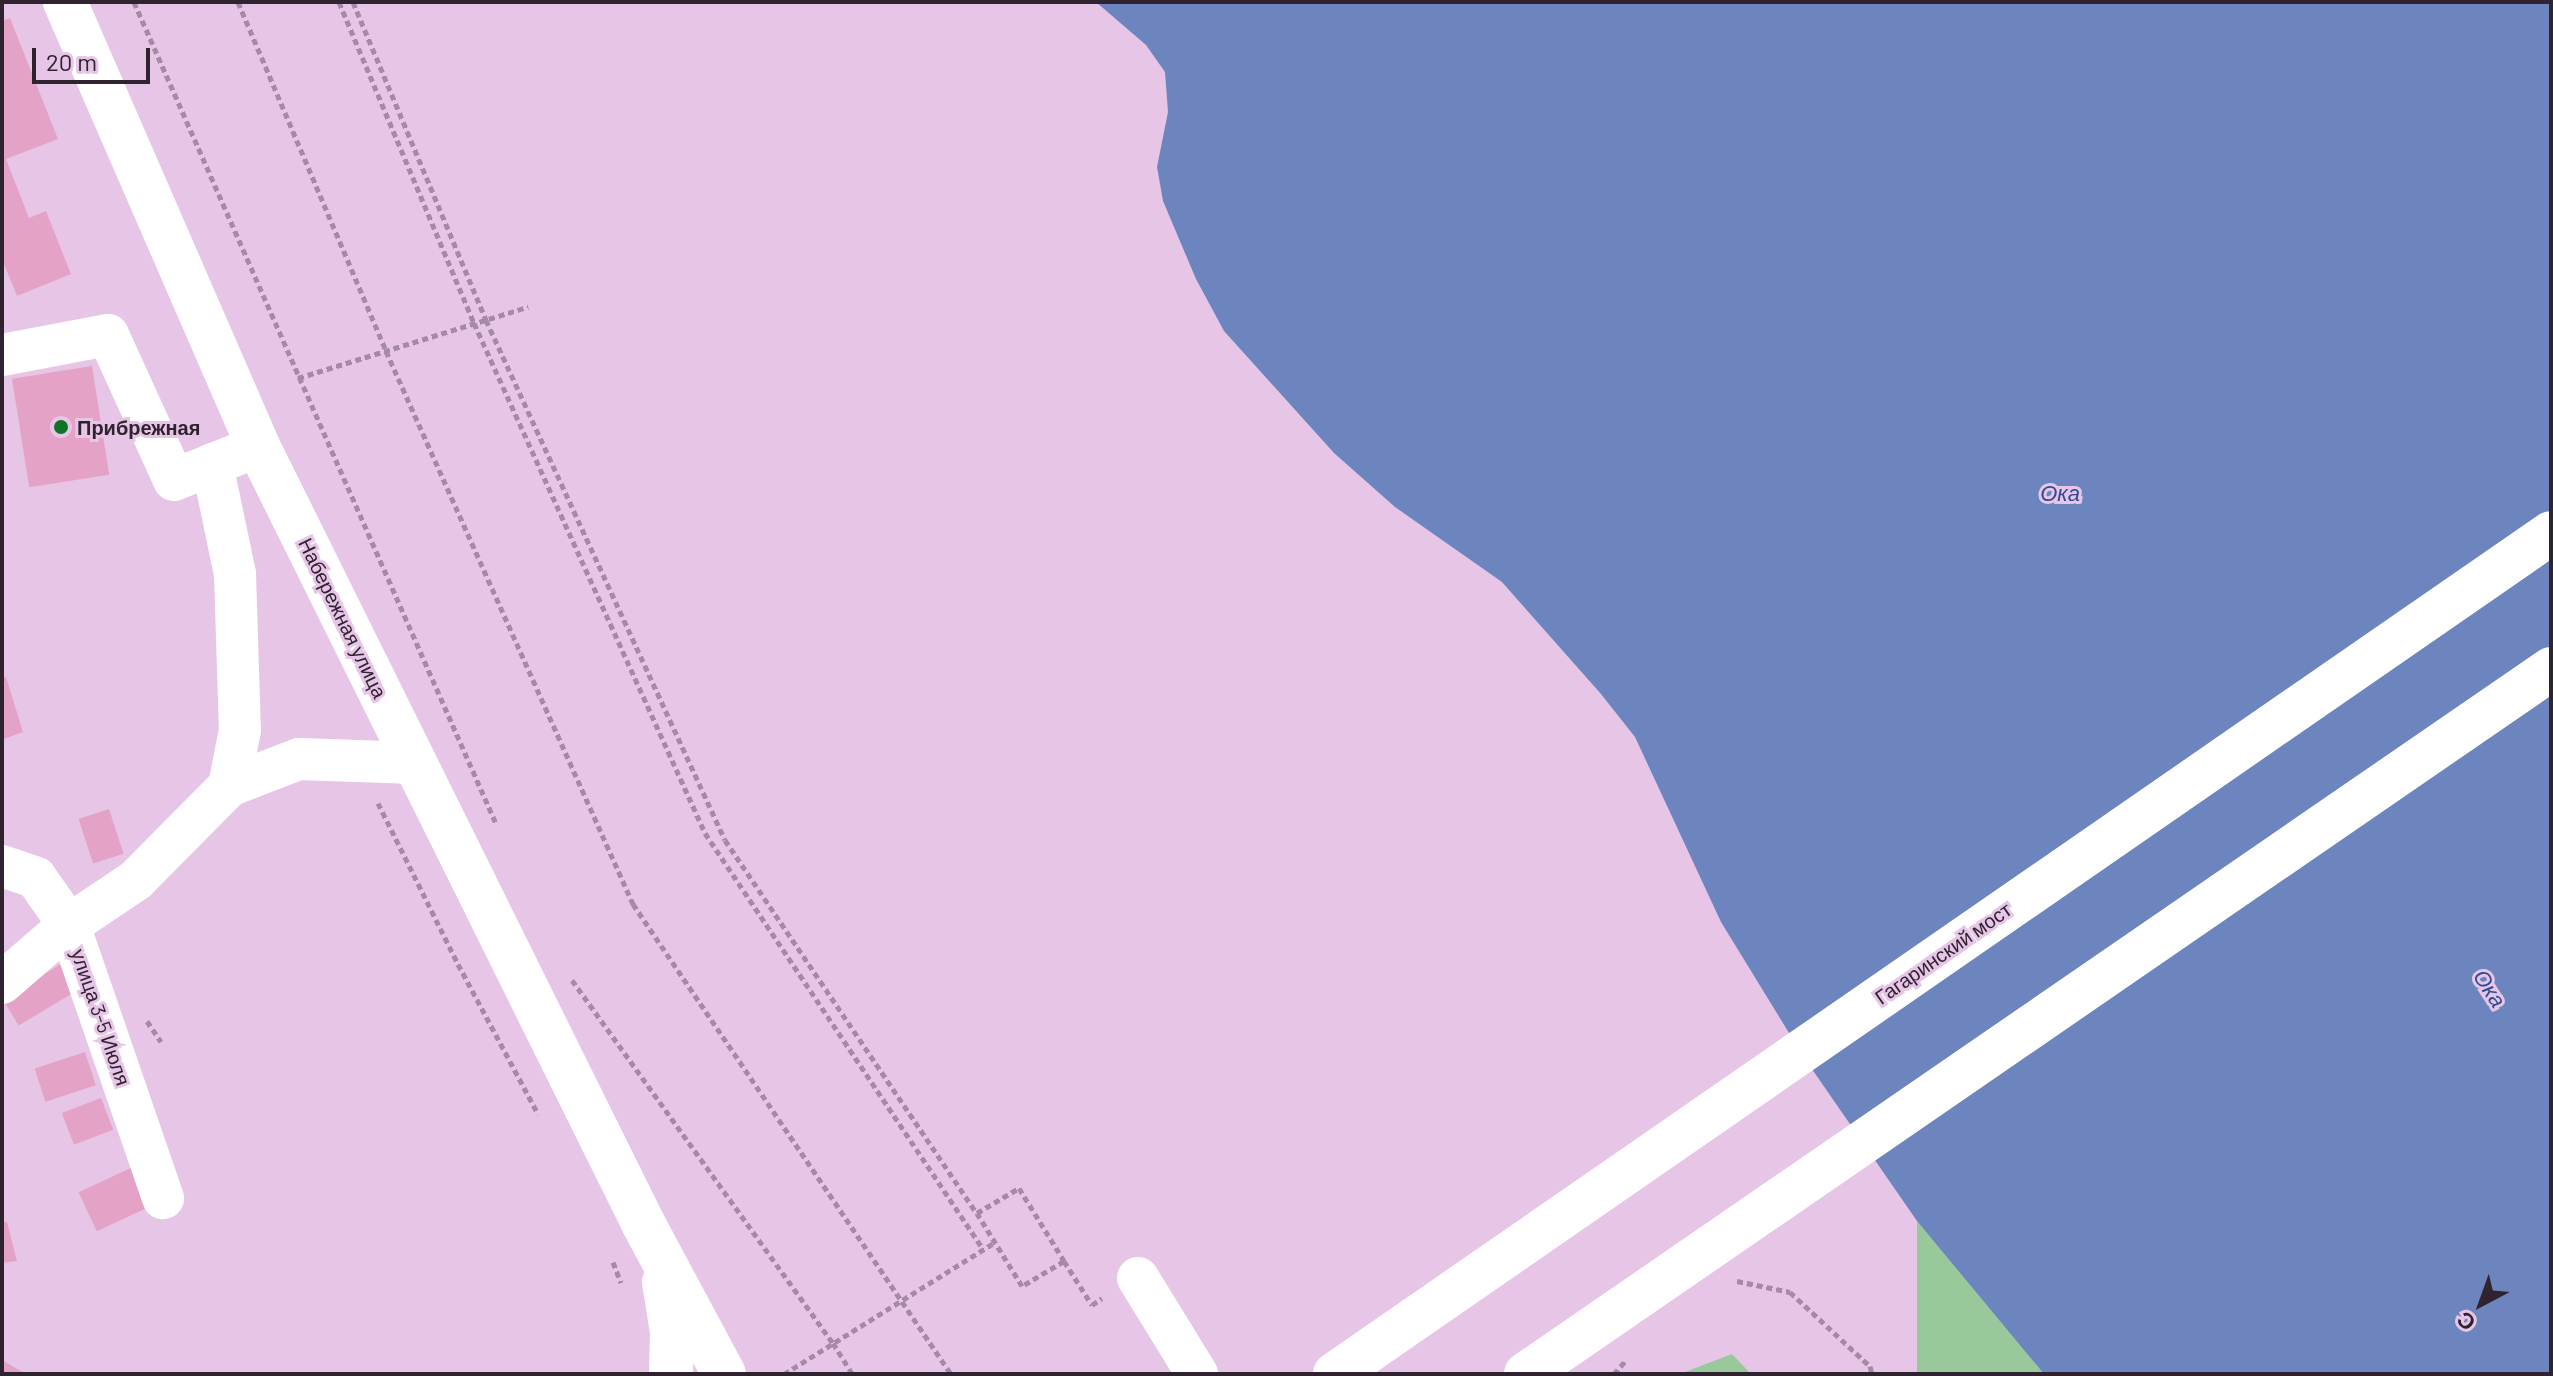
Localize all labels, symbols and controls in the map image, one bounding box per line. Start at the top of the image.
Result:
scale bar [36,32,154,82]
text: 20 m [46,47,97,76]
place label: Прибрежная [77,415,200,439]
marker: Прибрежная [52,418,70,436]
water label: Ока [2040,480,2080,506]
street label: Набережная улица [294,534,392,702]
street label: Гагаринский мост [1870,897,2016,1009]
street label: улица 3-5 Июля [66,946,136,1088]
water label: Ока [2468,964,2512,1012]
north arrow [2441,1264,2521,1344]
text: С [2451,1307,2480,1337]

